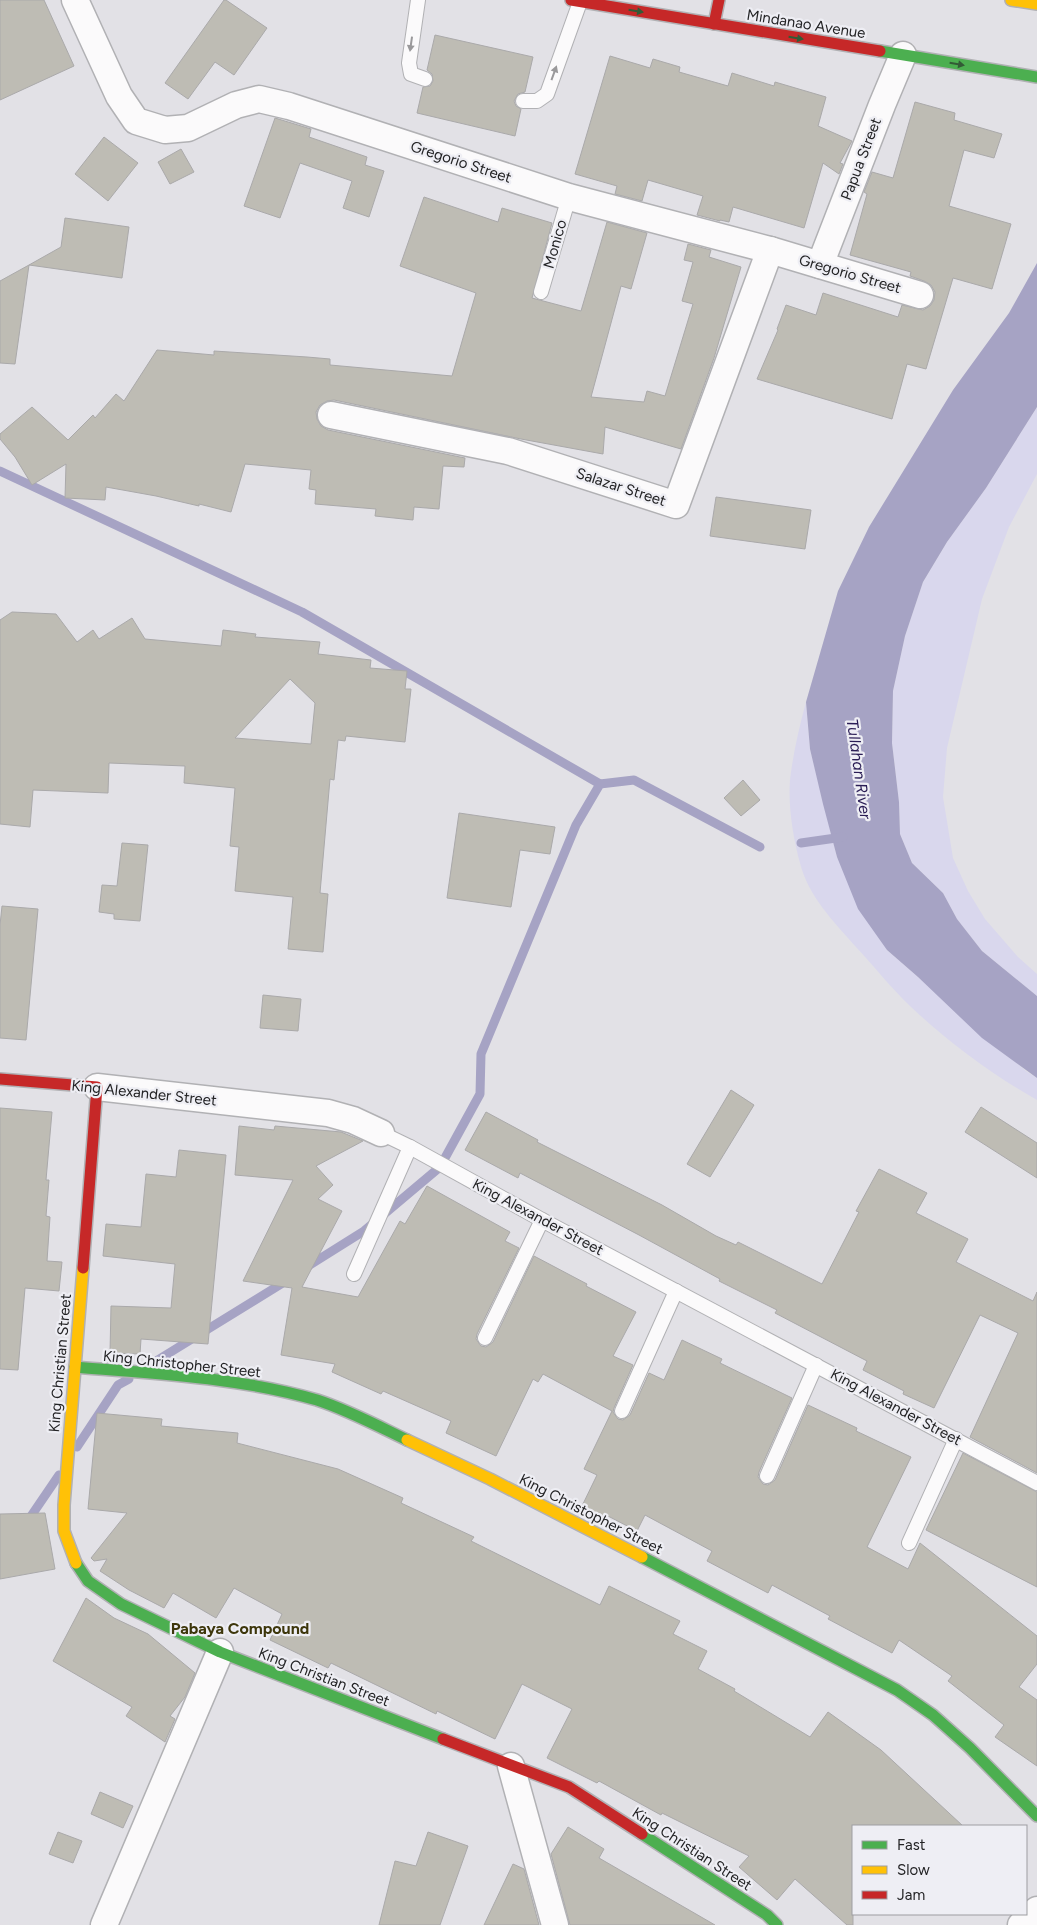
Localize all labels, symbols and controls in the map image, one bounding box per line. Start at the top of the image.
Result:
street label: Mindanao Avenue [745,6,867,42]
one-way arrow [628,8,644,16]
one-way arrow [789,34,805,42]
one-way arrow [407,37,415,53]
one-way arrow [949,60,965,68]
one-way arrow [551,65,559,80]
street label: Papua Street [837,115,885,203]
street label: Gregorio Street [408,137,514,187]
street label: Monico [539,217,571,271]
street label: Gregorio Street [797,251,903,297]
street label: Salazar Street [574,464,669,510]
water label: Tullahan River [843,718,875,821]
street label: King Alexander Street [71,1076,218,1110]
street label: King Alexander Street [469,1175,607,1259]
street label: King Christian Street [45,1293,75,1433]
street label: King Christopher Street [102,1347,262,1381]
street label: King Alexander Street [827,1365,965,1449]
street label: King Christopher Street [516,1470,666,1558]
district label: Pabaya Compound [171,1619,309,1638]
street label: King Christian Street [256,1644,392,1710]
street label: King Christian Street [629,1804,756,1895]
legend [852,1825,1027,1915]
text: Fast [897,1836,926,1854]
text: Slow [897,1861,930,1879]
text: Jam [897,1886,925,1904]

